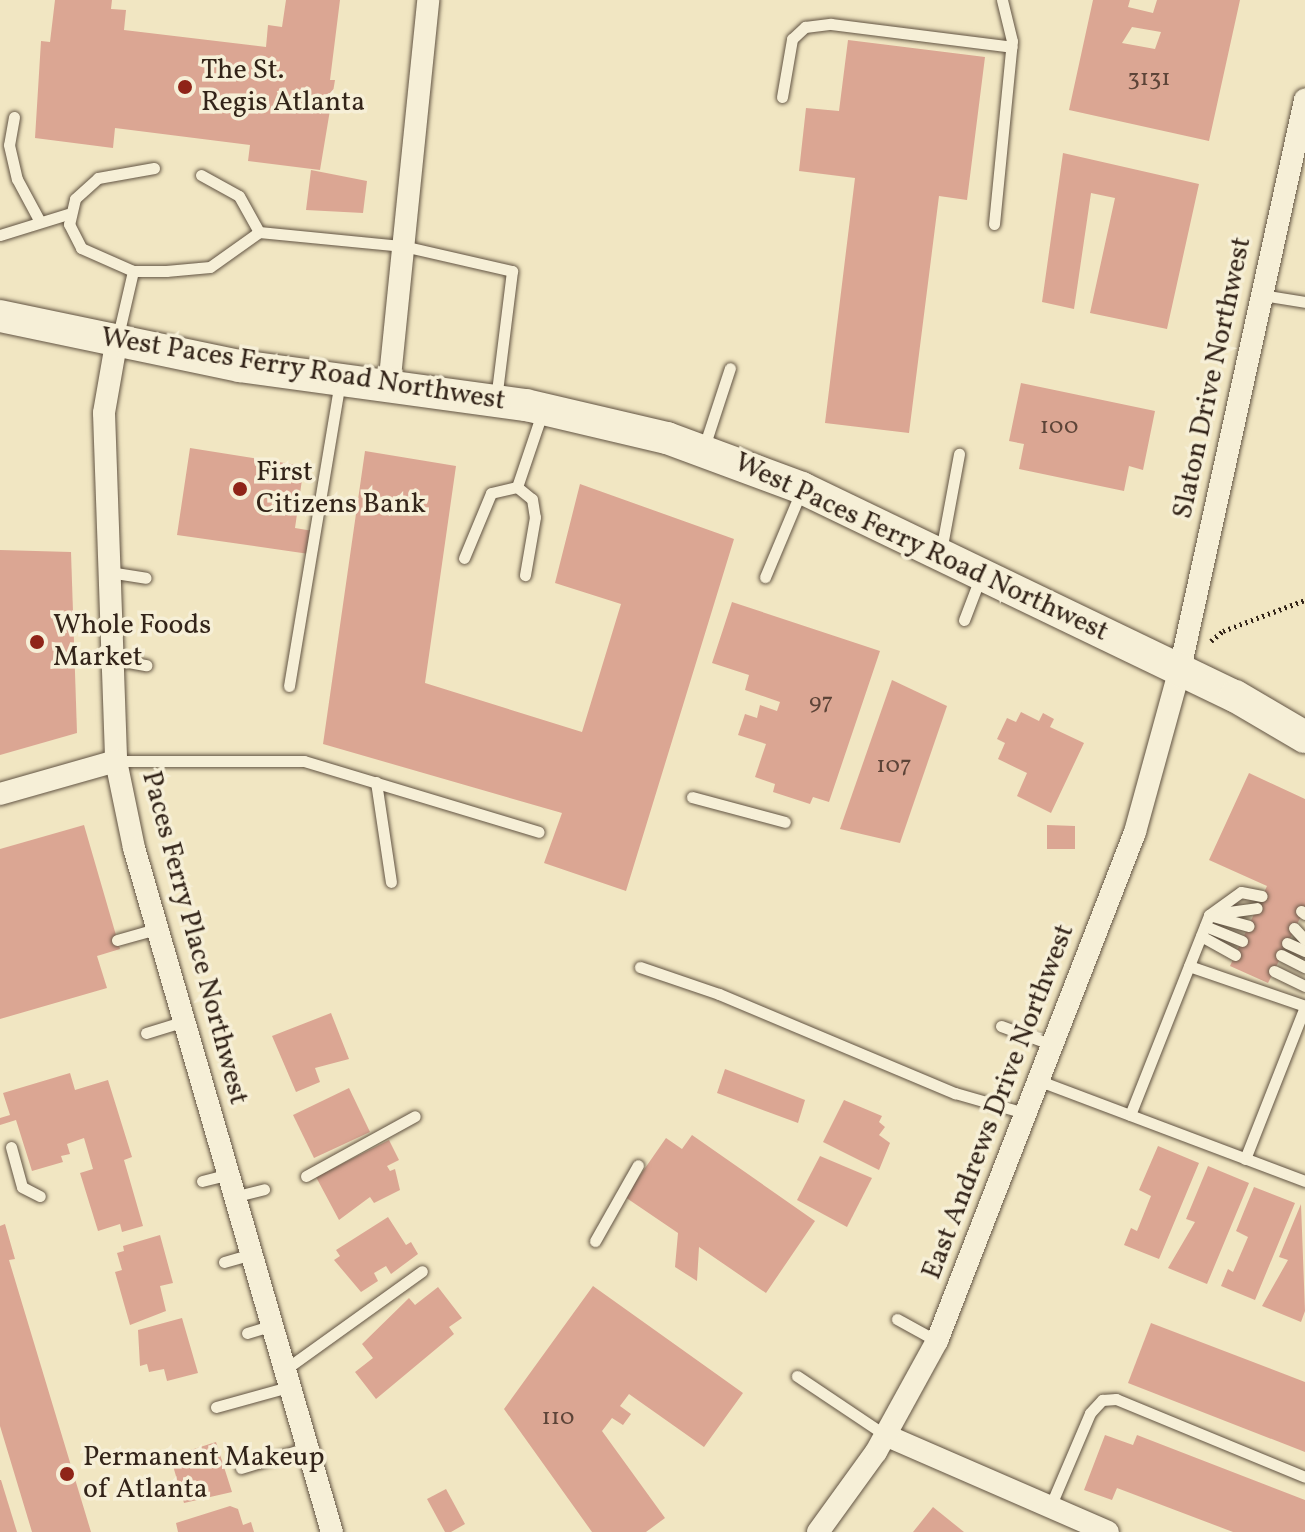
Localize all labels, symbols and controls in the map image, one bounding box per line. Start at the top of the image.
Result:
place label: The St. Regis Atlanta [201,54,365,120]
house number: 3131 [1127,66,1171,94]
marker: The St. Regis Atlanta [176,78,194,96]
street label: Slaton Drive Northwest [1167,234,1259,522]
street label: West Paces Ferry Road Northwest [98,321,508,419]
house number: 100 [1040,414,1078,442]
street label: West Paces Ferry Road Northwest [728,446,1114,650]
place label: First Citizens Bank [256,456,426,522]
marker: First Citizens Bank [231,480,249,498]
place label: Whole Foods Market [53,609,211,675]
marker: Whole Foods Market [28,633,46,651]
house number: 97 [809,690,833,718]
house number: 107 [876,753,912,781]
street label: Paces Ferry Place Northwest [133,767,255,1109]
street label: East Andrews Drive Northwest [916,920,1082,1284]
house number: 110 [541,1405,575,1433]
place label: Permanent Makeup of Atlanta [83,1441,325,1507]
marker: Permanent Makeup of Atlanta [58,1465,76,1483]

